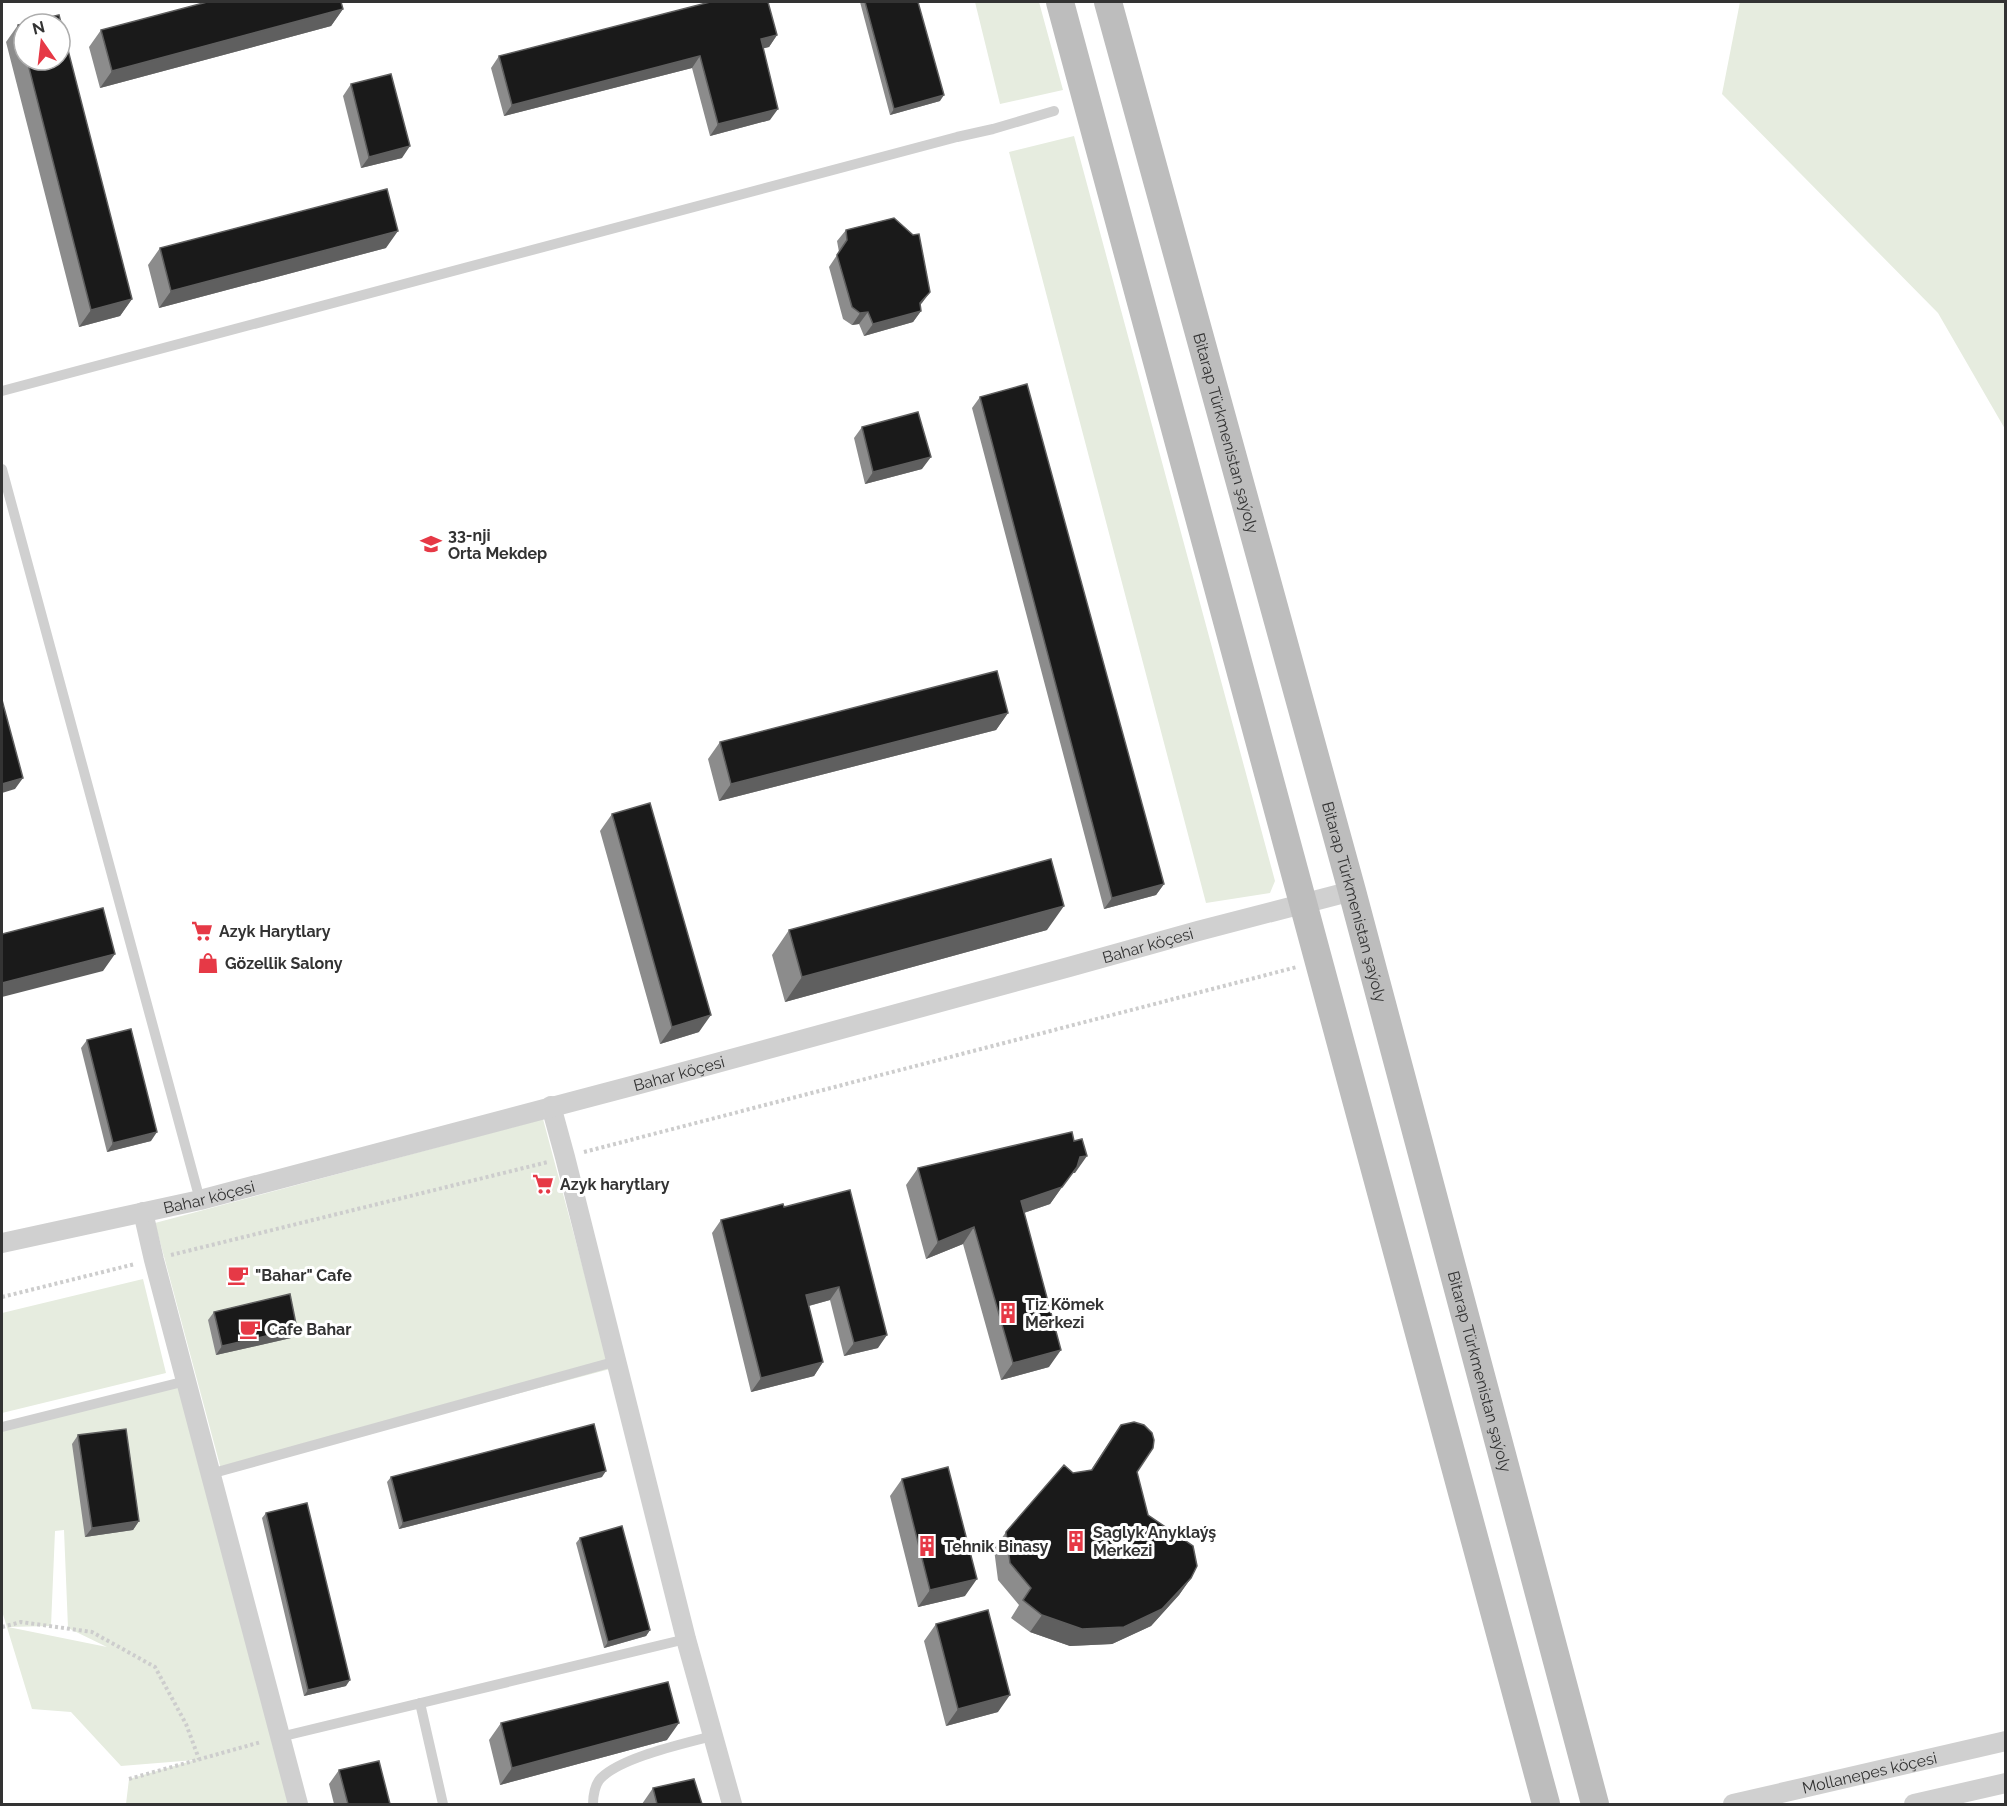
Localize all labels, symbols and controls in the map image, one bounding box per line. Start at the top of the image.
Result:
north arrow [12,12,72,72]
text: N [30,17,47,39]
street label: Bitarap Türkmenistan şaýoly [1189,331,1262,536]
place label: 33-nji Orta Mekdep [448,526,547,563]
school or university icon: 33-nji Orta Mekdep [419,532,443,556]
street label: Bitarap Türkmenistan şaýoly [1318,799,1390,1005]
supermarket icon: Azyk Harytlary [190,919,214,943]
place label: Azyk Harytlary [219,922,331,941]
street label: Bahar köçesi [1100,924,1196,967]
shop icon: Gözellik Salony [196,951,220,975]
place label: Gözellik Salony [225,954,343,973]
street label: Bahar köçesi [631,1052,727,1095]
supermarket icon: Azyk harytlary [531,1172,555,1196]
place label: Azyk harytlary [560,1175,670,1194]
street label: Bahar köçesi [161,1177,257,1218]
cafe icon: "Bahar" Cafe [226,1263,250,1287]
place label: "Bahar" Cafe [255,1266,352,1285]
street label: Bitarap Türkmenistan şaýoly [1444,1269,1515,1474]
place label: Tiz Kömek Merkezi [1025,1295,1104,1332]
building icon: Tiz Kömek Merkezi [996,1301,1020,1325]
cafe icon: Cafe Bahar [238,1317,262,1341]
place label: Cafe Bahar [267,1320,351,1339]
place label: Saglyk Anyklaýş Merkezi [1093,1523,1216,1560]
building icon: Saglyk Anyklaýş Merkezi [1064,1529,1088,1553]
building icon: Tehnik Binasy [915,1534,939,1558]
place label: Tehnik Binasy [944,1537,1049,1556]
street label: Mollanepes köçesi [1800,1748,1939,1798]

